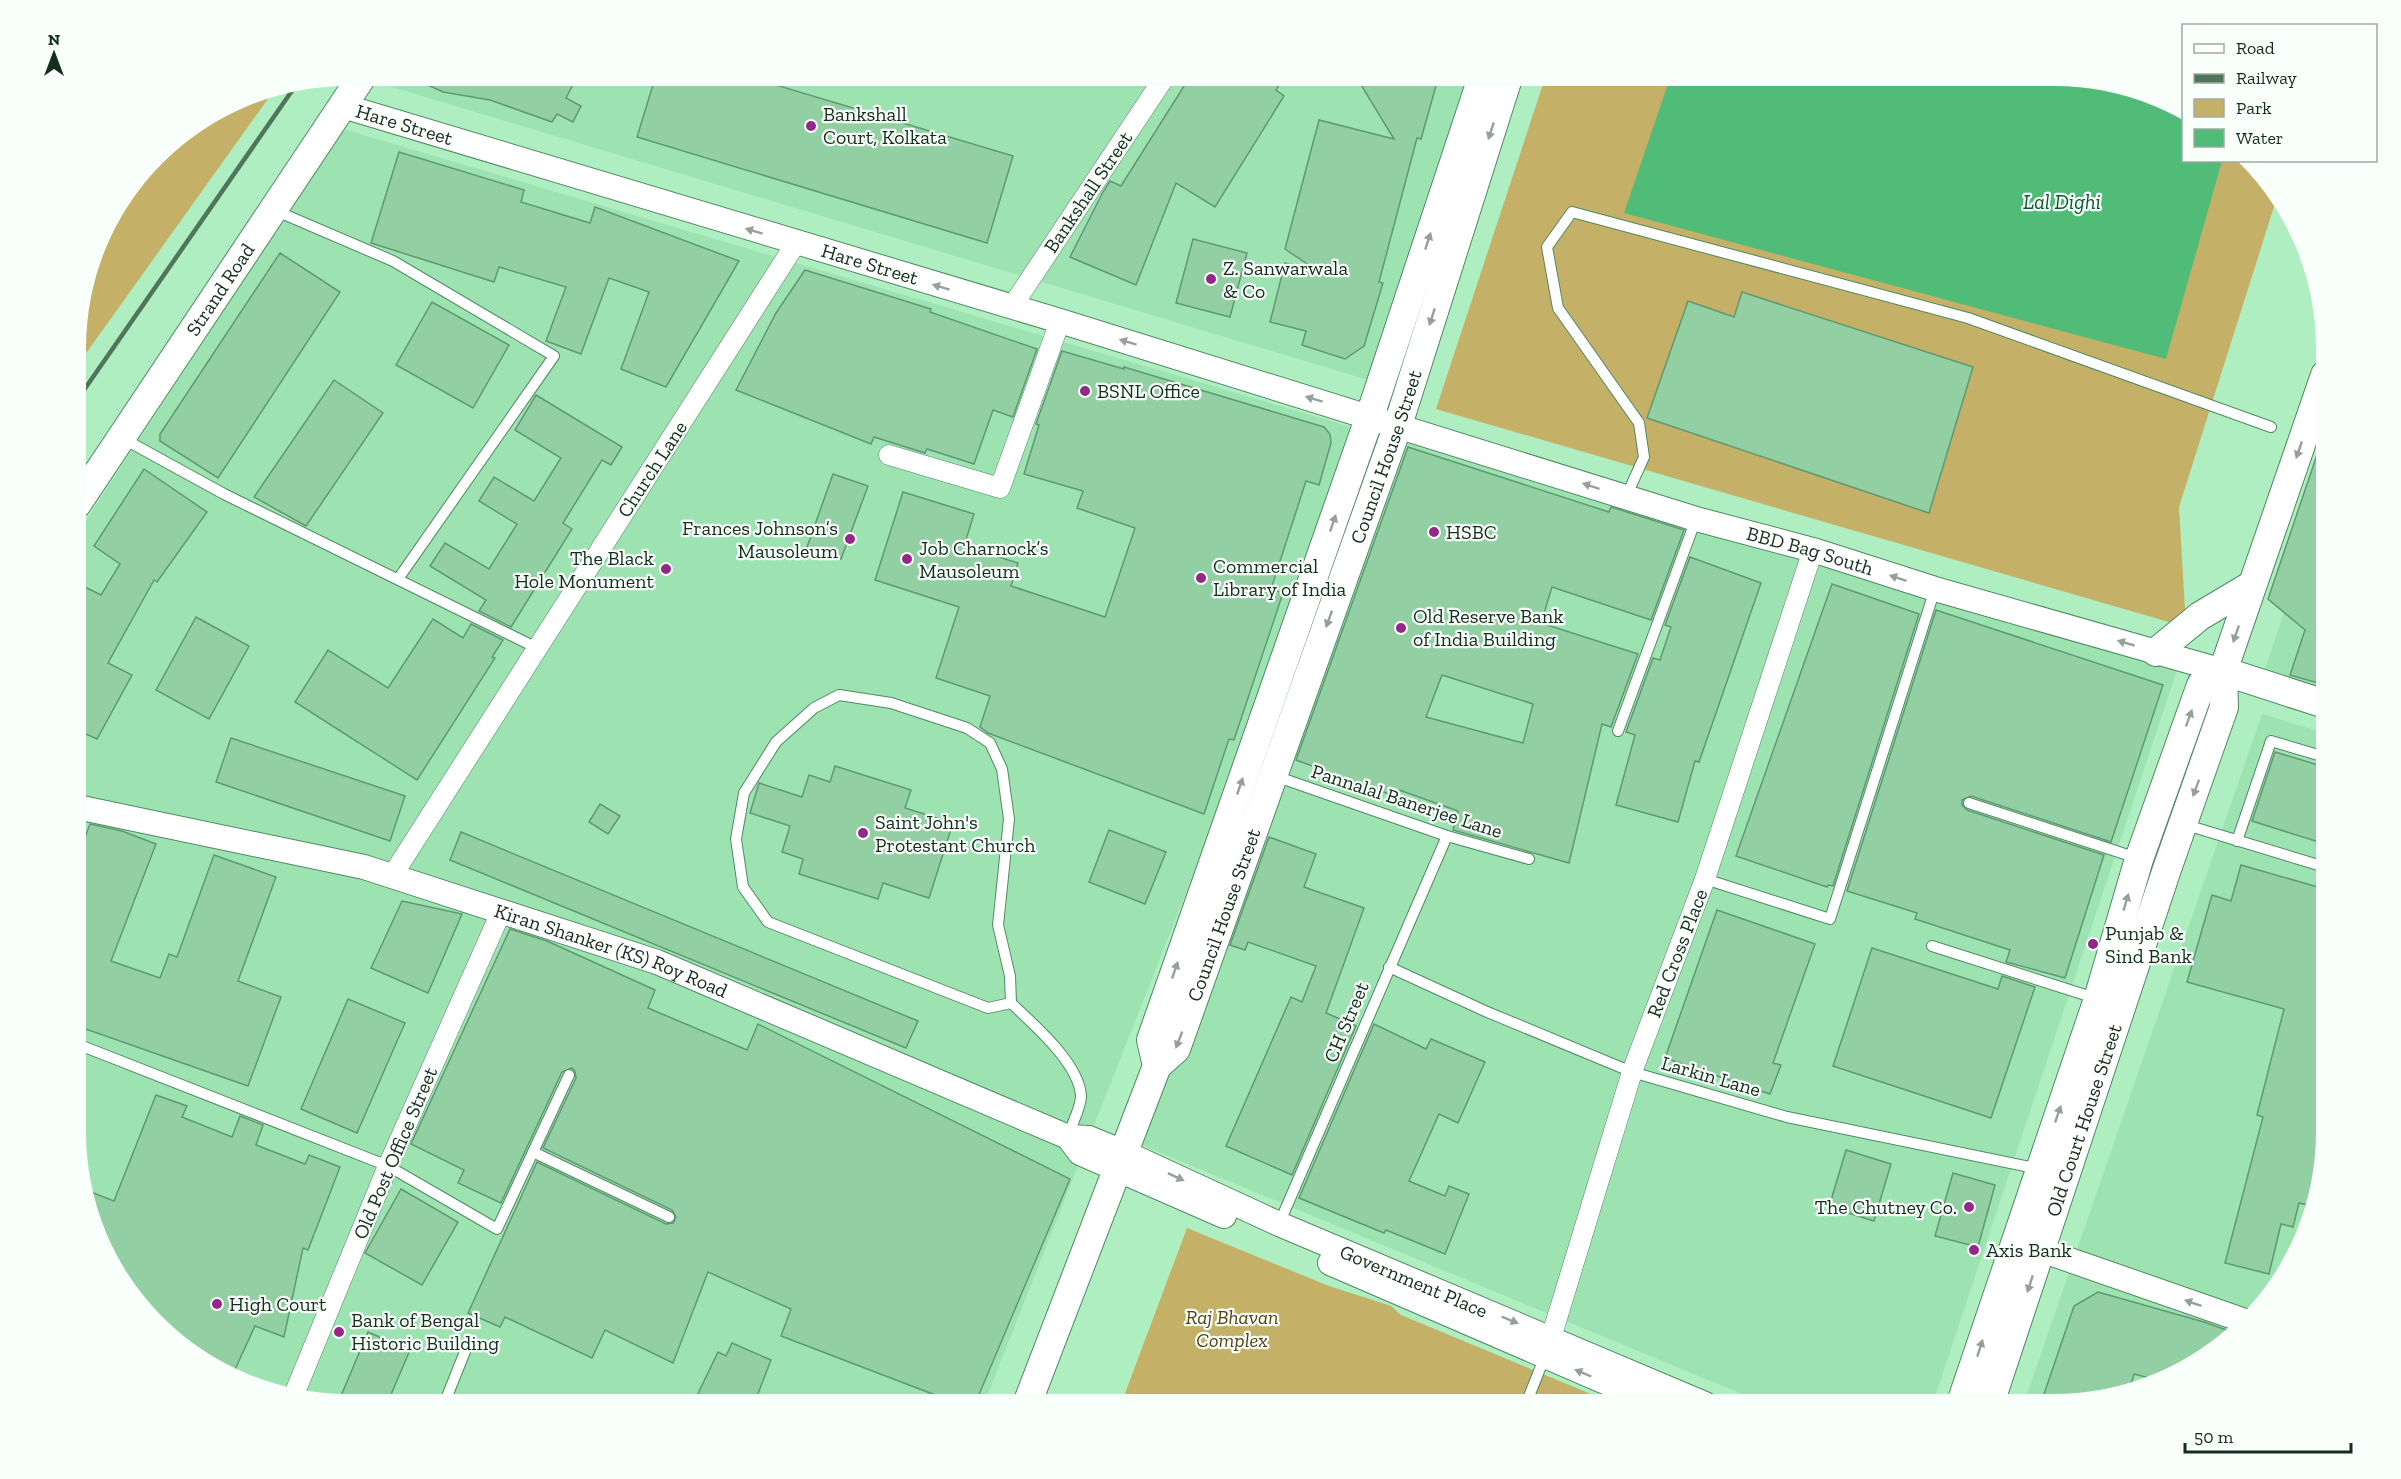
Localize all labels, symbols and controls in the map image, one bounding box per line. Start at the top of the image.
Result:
north arrow [24,24,84,84]
legend [2182,24,2377,162]
text: N [48,30,60,49]
text: Road [2236,37,2275,59]
text: Railway [2236,67,2298,89]
text: Park [2236,97,2272,119]
street label: Hare Street [353,99,456,150]
place label: Bankshall Court, Kolkata [823,102,947,149]
marker: Bankshall Court, Kolkata [804,119,818,133]
one-way arrow [1486,122,1496,140]
street label: Bankshall Street [1039,126,1138,257]
text: Water [2236,127,2283,149]
water label: Lal Dighi [2023,189,2101,214]
one-way arrow [745,226,763,235]
one-way arrow [1424,232,1434,250]
street label: Strand Road [181,238,260,340]
street label: Hare Street [819,238,922,290]
place label: Z. Sanwarwala & Co [1223,256,1348,303]
marker: Z. Sanwarwala & Co [1204,272,1218,286]
one-way arrow [932,282,950,291]
one-way arrow [1427,308,1437,326]
one-way arrow [1119,337,1137,346]
street label: Council House Street [1345,366,1427,547]
place label: BSNL Office [1097,379,1200,403]
marker: BSNL Office [1078,384,1092,398]
one-way arrow [1305,394,1323,403]
street label: Church Lane [612,416,692,522]
one-way arrow [2294,441,2304,459]
one-way arrow [1582,481,1600,490]
one-way arrow [1328,514,1338,532]
place label: Frances Johnson’s Mausoleum [682,516,839,563]
place label: HSBC [1446,520,1497,544]
street label: BBD Bag South [1744,521,1877,581]
marker: HSBC [1427,525,1441,539]
marker: Frances Johnson’s Mausoleum [843,532,857,546]
place label: Job Charnock’s Mausoleum [919,536,1049,583]
place label: The Black Hole Monument [514,546,655,593]
marker: Job Charnock’s Mausoleum [900,552,914,566]
place label: Commercial Library of India [1213,554,1347,601]
marker: The Black Hole Monument [659,562,673,576]
marker: Commercial Library of India [1194,571,1208,585]
one-way arrow [1889,572,1907,582]
place label: Old Reserve Bank of India Building [1413,604,1564,651]
one-way arrow [1324,610,1334,628]
marker: Old Reserve Bank of India Building [1394,621,1408,635]
one-way arrow [2230,625,2240,643]
one-way arrow [2117,638,2135,648]
one-way arrow [2185,709,2194,727]
street label: Pannalal Banerjee Lane [1309,759,1505,843]
one-way arrow [1236,777,1246,795]
one-way arrow [2190,779,2200,797]
place label: Saint John's Protestant Church [875,810,1036,857]
street label: Council House Street [1182,824,1266,1005]
marker: Saint John's Protestant Church [856,826,870,840]
street label: Red Cross Place [1641,885,1713,1021]
one-way arrow [2122,893,2131,911]
street label: Kiran Shanker (KS) Roy Road [491,898,731,1003]
place label: Punjab & Sind Bank [2105,921,2192,968]
marker: Punjab & Sind Bank [2086,937,2100,951]
one-way arrow [1171,961,1181,979]
street label: CH Street [1318,978,1374,1066]
street label: Old Court House Street [2041,1020,2127,1220]
one-way arrow [1174,1031,1184,1049]
street label: Larkin Lane [1659,1050,1763,1102]
street label: Old Post Office Street [348,1063,442,1243]
one-way arrow [2054,1105,2063,1123]
one-way arrow [1168,1172,1185,1181]
place label: The Chutney Co. [1815,1195,1957,1219]
marker: The Chutney Co. [1962,1200,1976,1214]
place label: Axis Bank [1986,1238,2072,1262]
street label: Government Place [1336,1239,1491,1323]
marker: Axis Bank [1967,1243,1981,1257]
one-way arrow [2025,1275,2034,1293]
place label: High Court [229,1292,327,1316]
marker: High Court [210,1297,224,1311]
one-way arrow [2184,1297,2202,1307]
park label: Raj Bhavan Complex [1185,1305,1279,1352]
place label: Bank of Bengal Historic Building [351,1308,499,1355]
one-way arrow [1501,1316,1519,1325]
marker: Bank of Bengal Historic Building [332,1325,346,1339]
one-way arrow [1976,1339,1985,1357]
one-way arrow [1574,1367,1592,1377]
scale bar [2185,1416,2352,1454]
text: 50 m [2194,1426,2234,1448]

